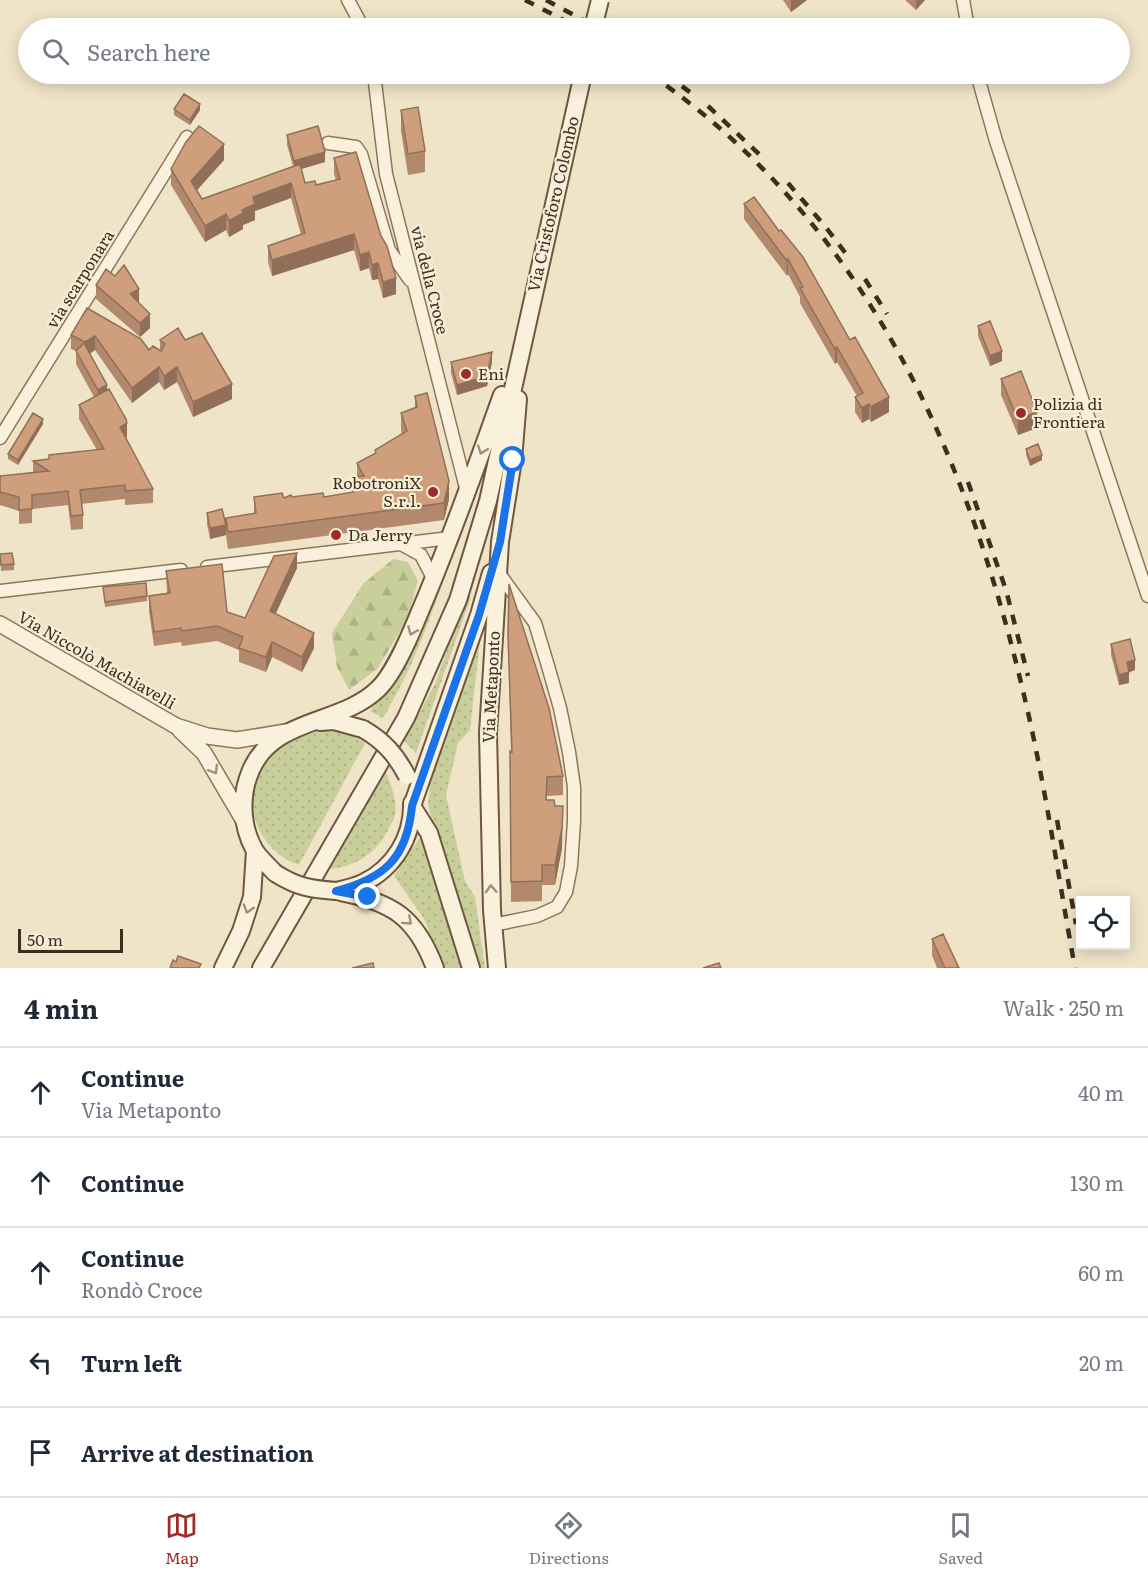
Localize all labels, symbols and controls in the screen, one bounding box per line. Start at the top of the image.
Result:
search box [18,18,1130,84]
icon: search [39,35,72,68]
text: Search here [87,35,210,68]
street label: Via Cristoforo Colombo [520,114,584,294]
street label: via della Croce [406,223,456,337]
street label: via scarponara [39,224,119,332]
place label: Eni [478,361,504,385]
marker: Eni [459,367,473,381]
place label: Polizia di Frontiera [1033,391,1106,433]
marker: Polizia di Frontiera [1014,406,1028,420]
one-way arrow [477,443,489,454]
route start [499,446,525,472]
place label: RobotroniX S.r.l. [332,470,422,512]
marker: RobotroniX S.r.l. [426,485,440,499]
place label: Da Jerry [348,522,414,546]
marker: Da Jerry [329,528,343,542]
street label: Via Niccolò Machiavelli [14,604,181,714]
one-way arrow [407,625,419,636]
street label: Via Metaponto [475,630,505,744]
one-way arrow [207,764,219,774]
route end [354,883,380,909]
one-way arrow [485,884,497,893]
map controls [1076,896,1130,950]
button: locate [1076,896,1130,950]
one-way arrow [243,903,255,914]
one-way arrow [401,914,412,925]
scale bar [18,926,123,953]
text: 50 m [27,927,63,951]
text: 4 min [24,988,98,1027]
text: Walk · 250 m [1003,992,1124,1022]
text: Continue [81,1061,184,1094]
icon: ahead [24,1076,57,1109]
text: 40 m [1078,1077,1124,1107]
text: Via Metaponto [81,1094,221,1124]
icon: ahead [24,1166,57,1199]
text: Continue [81,1166,184,1199]
text: 130 m [1070,1167,1124,1197]
text: Continue [81,1241,184,1274]
icon: ahead [24,1256,57,1289]
text: 60 m [1078,1257,1124,1287]
text: Rondò Croce [81,1274,203,1304]
icon: left [24,1346,57,1379]
text: Turn left [81,1346,182,1379]
text: 20 m [1079,1347,1124,1377]
icon: arrive [24,1436,57,1469]
text: Arrive at destination [81,1436,314,1469]
tab: Map [165,1509,199,1569]
tab: Directions [529,1509,609,1569]
tab: Saved [939,1509,983,1569]

